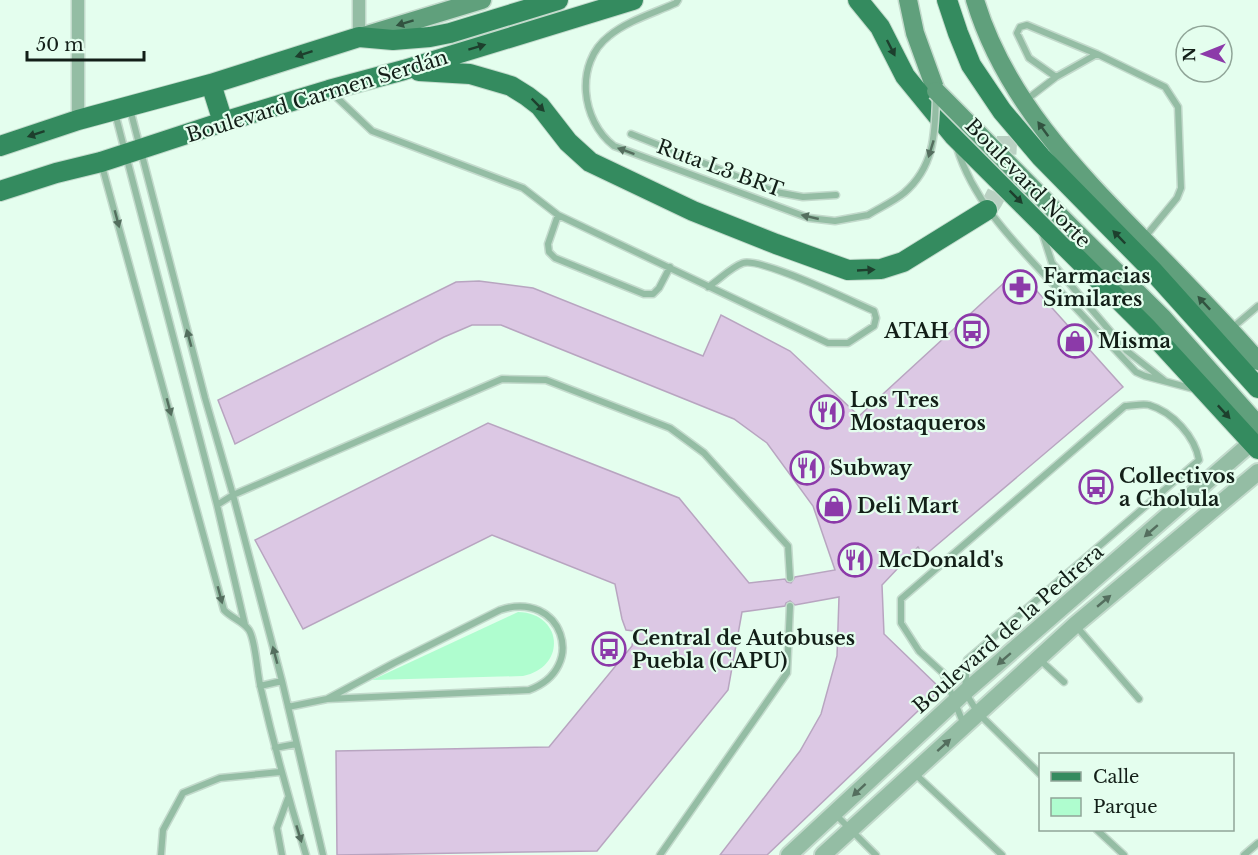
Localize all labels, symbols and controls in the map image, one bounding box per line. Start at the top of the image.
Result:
one-way arrow [396,19,414,28]
scale bar [27,24,144,62]
north arrow [1174,24,1234,84]
text: 50 m [36,34,84,56]
one-way arrow [886,40,896,57]
one-way arrow [468,42,486,51]
street label: Boulevard Carmen Serdán [183,45,451,147]
text: N [1179,47,1199,62]
one-way arrow [295,50,313,60]
one-way arrow [531,98,545,112]
street label: Boulevard Norte [960,113,1096,253]
one-way arrow [1037,121,1049,137]
one-way arrow [27,130,45,139]
street label: Ruta L3 BRT [654,134,786,202]
one-way arrow [926,140,935,158]
one-way arrow [617,146,635,156]
one-way arrow [1008,189,1022,203]
one-way arrow [113,210,122,228]
one-way arrow [801,211,819,221]
one-way arrow [1112,229,1126,244]
place label: Farmacias Similares [1043,264,1151,311]
one-way arrow [857,265,876,275]
pharmacy icon: Farmacias Similares [1002,269,1038,305]
one-way arrow [1198,296,1211,311]
bus stop icon: ATAH [954,313,990,349]
place label: ATAH [883,319,949,343]
shop icon: Misma [1057,323,1093,359]
one-way arrow [183,329,193,347]
place label: Misma [1098,329,1172,353]
place label: Los Tres Mostaqueros [850,388,986,435]
restaurant icon: Los Tres Mostaqueros [809,394,845,430]
one-way arrow [164,397,174,416]
one-way arrow [1217,405,1231,420]
restaurant icon: Subway [789,450,825,486]
place label: Subway [830,456,913,480]
place label: Collectivos a Cholula [1119,464,1235,511]
bus stop icon: Collectivos a Cholula [1078,469,1114,505]
shop icon: Deli Mart [816,488,852,524]
place label: Deli Mart [857,494,959,518]
one-way arrow [1144,524,1159,537]
street label: Boulevard de la Pedrera [908,539,1109,718]
restaurant icon: McDonald's [837,542,873,578]
place label: McDonald's [878,548,1004,572]
one-way arrow [216,586,225,604]
one-way arrow [1096,594,1112,607]
place label: Central de Autobuses Puebla (CAPU) [632,626,855,673]
bus stop icon: Central de Autobuses Puebla (CAPU) [591,631,627,667]
one-way arrow [270,646,280,664]
one-way arrow [997,652,1012,665]
one-way arrow [936,738,951,752]
legend [1039,753,1234,831]
text: Calle [1093,766,1139,788]
one-way arrow [852,783,867,796]
text: Parque [1093,796,1158,818]
one-way arrow [295,825,304,843]

